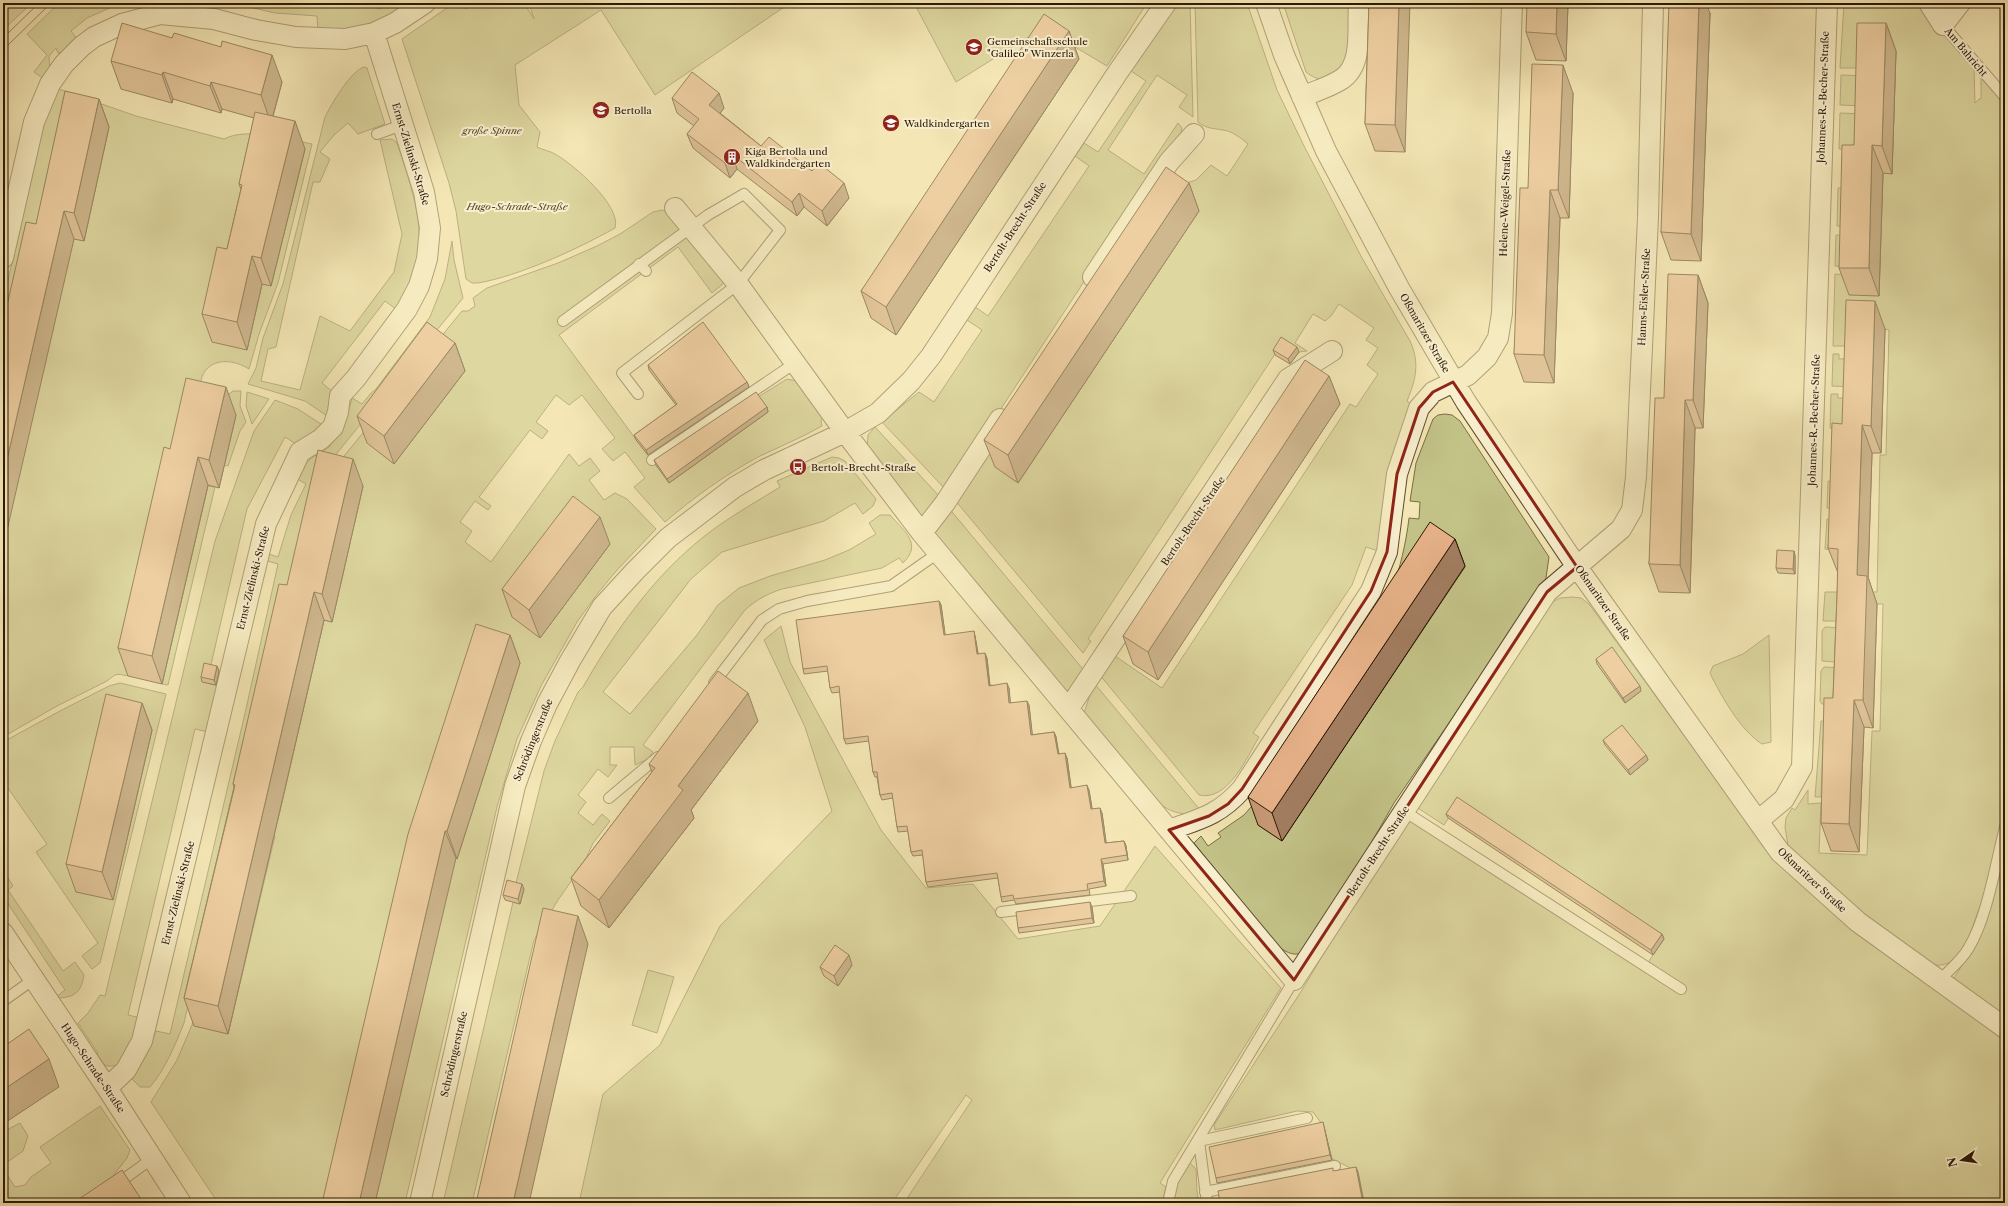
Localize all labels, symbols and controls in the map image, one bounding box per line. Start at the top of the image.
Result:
street label: Am Bahricht [1941,24,1991,80]
street label: Johannes-R.-Becher-Straße [1814,30,1832,165]
place label: Gemeinschaftsschule "Galileo" Winzerla [987,35,1088,60]
school or university icon: Gemeinschaftsschule "Galileo" Winzerla [964,37,984,57]
school or university icon: Bertolla [591,100,611,120]
street label: Ernst-Zielinski-Straße [389,101,433,207]
place label: Bertolla [614,104,652,117]
school or university icon: Waldkindergarten [881,113,901,133]
place label: Waldkindergarten [903,117,990,130]
park label: große Spinne [460,124,523,137]
place label: Kiga Bertolla und Waldkindergarten [744,145,831,170]
building icon: Kiga Bertolla und Waldkindergarten [722,147,742,167]
street label: Helene-Weigel-Straße [1497,149,1513,257]
street label: Bertolt-Brecht-Straße [981,179,1049,275]
park label: Hugo-Schrade-Straße [466,200,569,213]
street label: Hanns-Eisler-Straße [1635,247,1653,346]
street label: Oßmaritzer Straße [1397,291,1453,375]
street label: Johannes-R.-Becher-Straße [1805,353,1823,488]
bus stop icon: Bertolt-Brecht-Straße [788,457,808,477]
place label: Bertolt-Brecht-Straße [811,461,917,474]
street label: Bertolt-Brecht-Straße [1158,473,1228,568]
street label: Ernst-Zielinski-Straße [234,524,272,631]
street label: Oßmaritzer Straße [1572,563,1634,644]
street label: Schrödingerstraße [510,696,556,783]
street label: Bertolt-Brecht-Straße [1344,803,1412,899]
street label: Ernst-Zielinski-Straße [159,839,197,946]
street label: Oßmaritzer Straße [1775,845,1849,916]
street label: Schrödingerstraße [438,1009,470,1098]
street label: Hugo-Schrade-Straße [58,1021,128,1116]
north arrow [1942,1140,1982,1180]
text: N [1944,1156,1960,1168]

